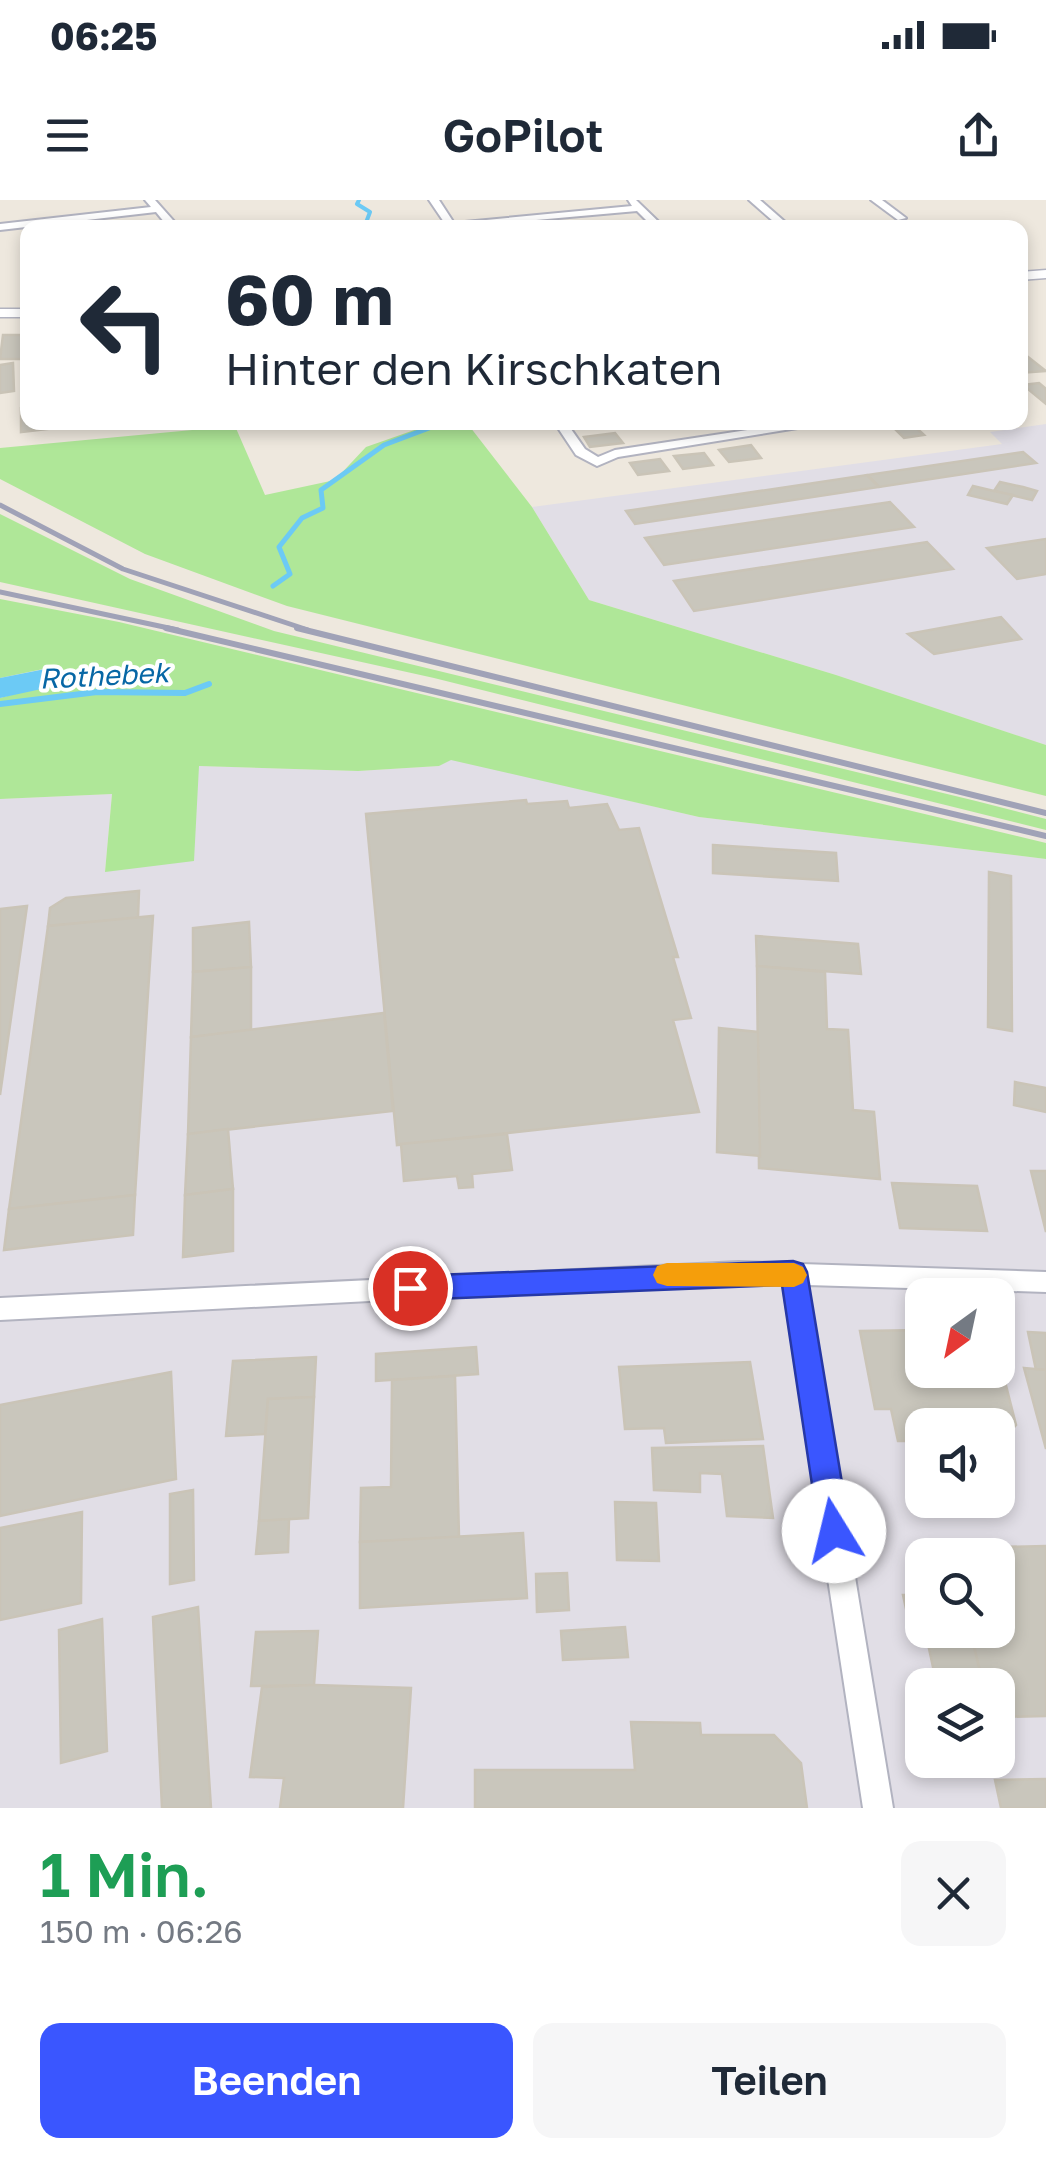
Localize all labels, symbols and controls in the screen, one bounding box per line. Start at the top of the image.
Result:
text: 06:25 [50,13,157,58]
icon: menu [40,108,95,163]
text: GoPilot [442,108,604,162]
icon: share [951,108,1006,163]
text: 60 m [225,256,394,340]
icon: left [60,260,190,390]
text: Hinter den Kirschkaten [225,341,723,395]
water label: Rothebek [38,655,173,695]
pin [368,1246,453,1331]
icon: arrive [383,1261,438,1316]
north arrow [905,1278,1015,1388]
map controls [905,1278,1015,1778]
button: sound [905,1408,1015,1518]
position arrow [782,1479,886,1583]
button: search [905,1538,1015,1648]
button: layers [905,1668,1015,1778]
text: 1 Min. [40,1838,209,1910]
button: close [901,1841,1006,1946]
text: 150 m · 06:26 [40,1912,243,1950]
button: Beenden [40,2023,513,2138]
button: Teilen [533,2023,1006,2138]

